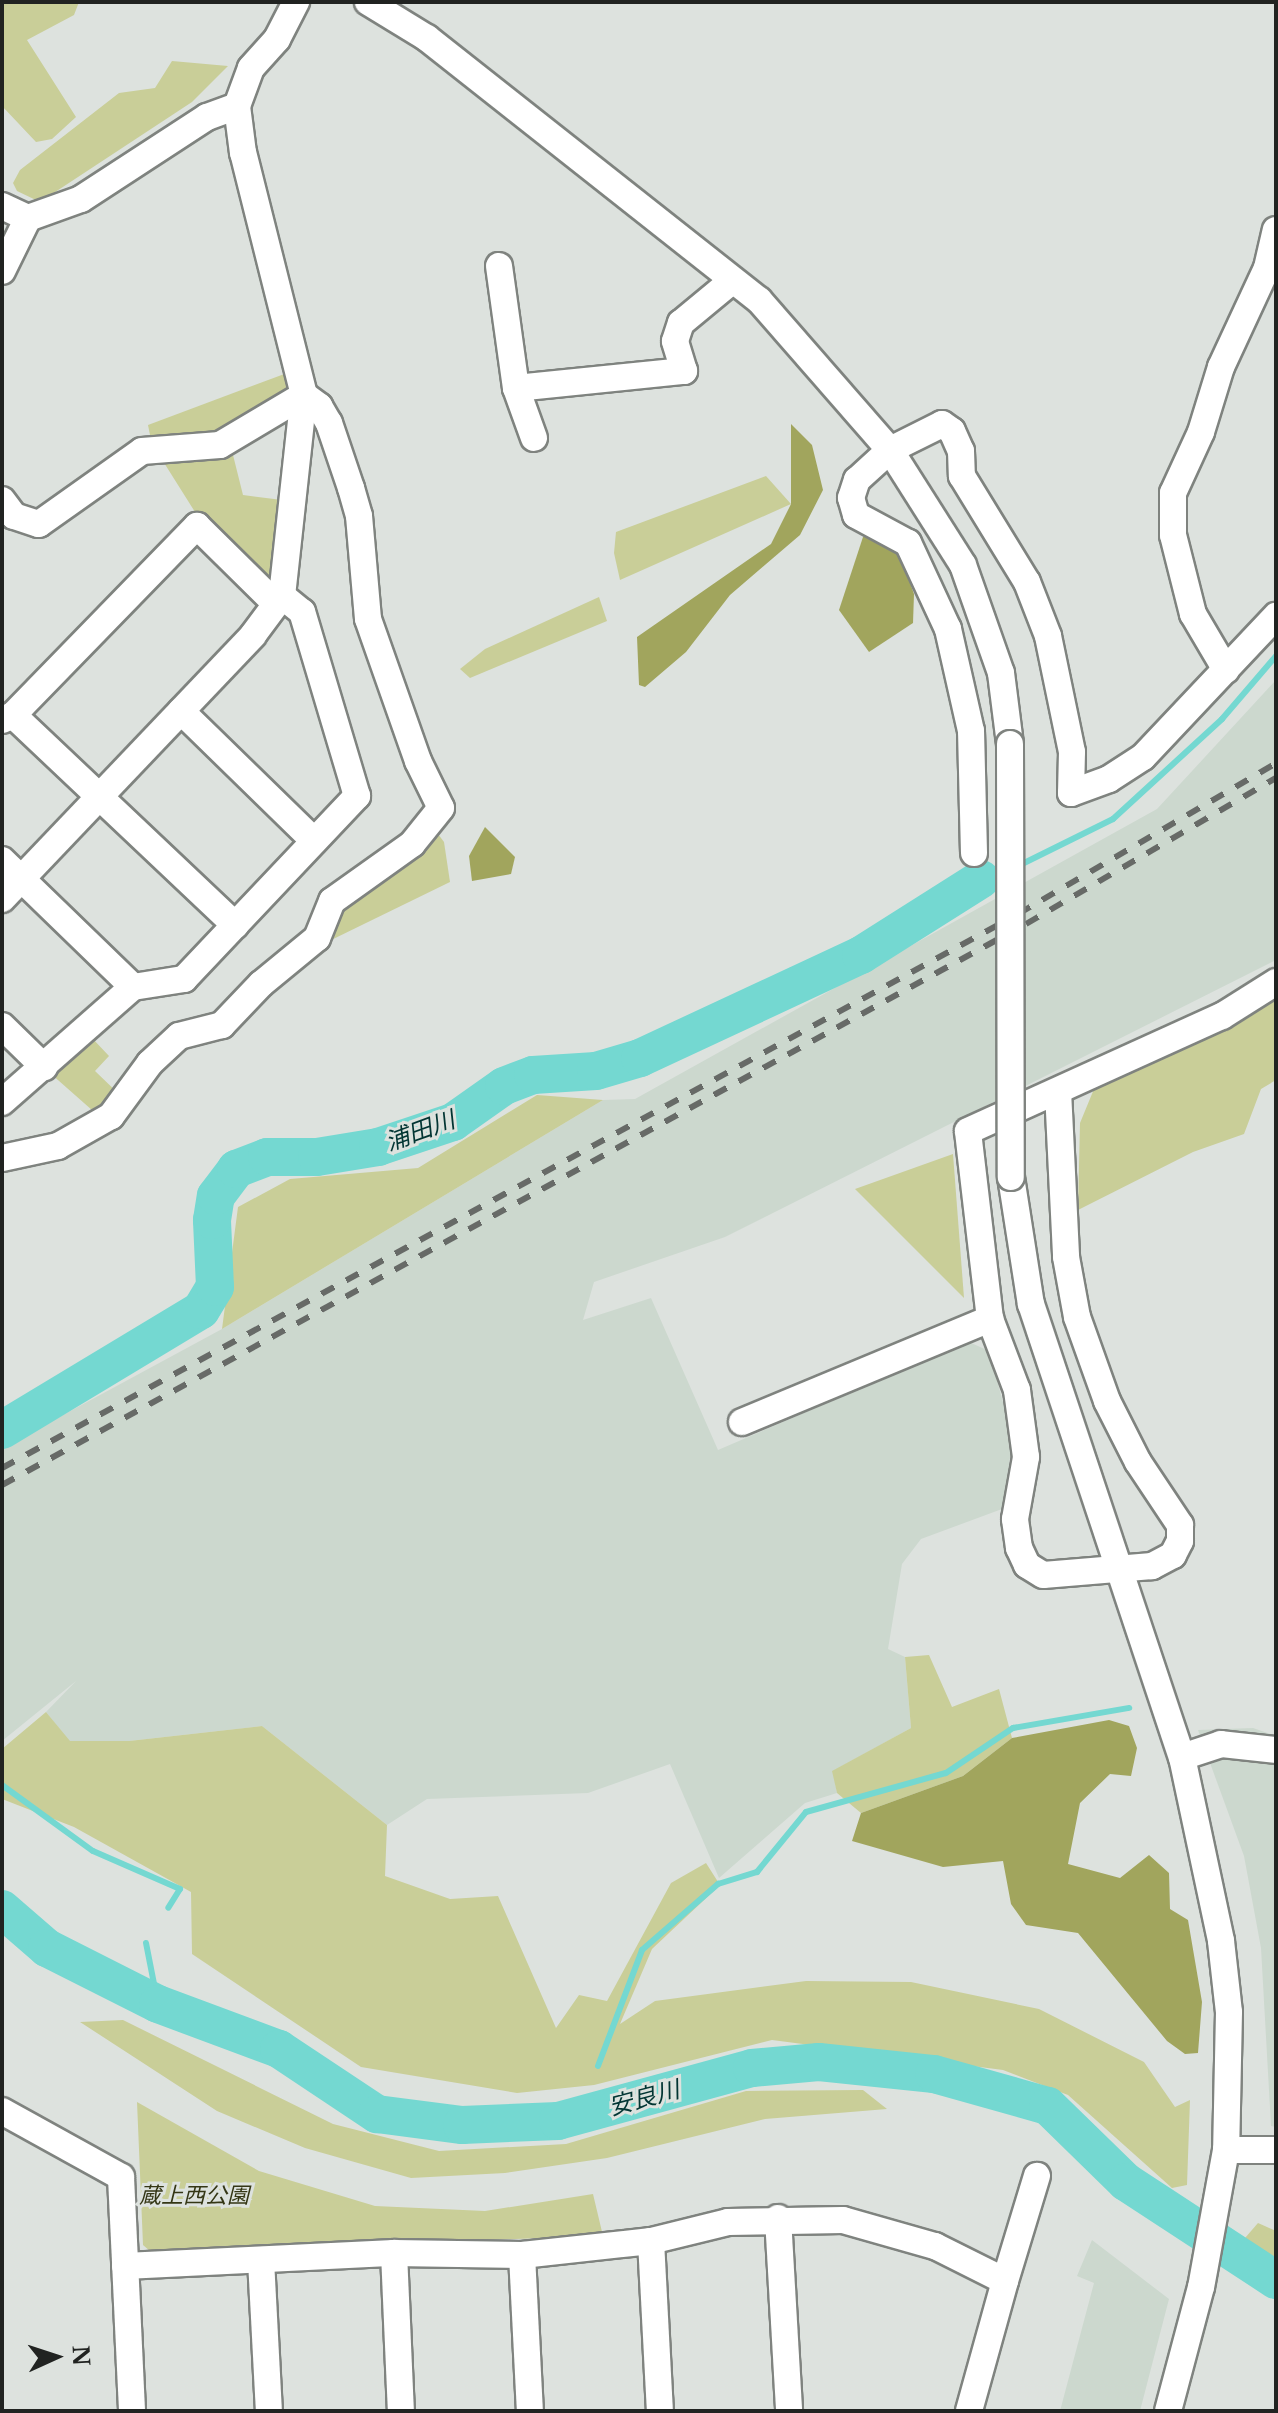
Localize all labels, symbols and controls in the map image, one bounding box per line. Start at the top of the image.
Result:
water label: 浦田川 [381,1105,459,1157]
water label: 安良川 [605,2075,683,2121]
park label: 蔵上西公園 [139,2183,249,2209]
north arrow [16,2317,96,2397]
text: N [66,2345,94,2367]

